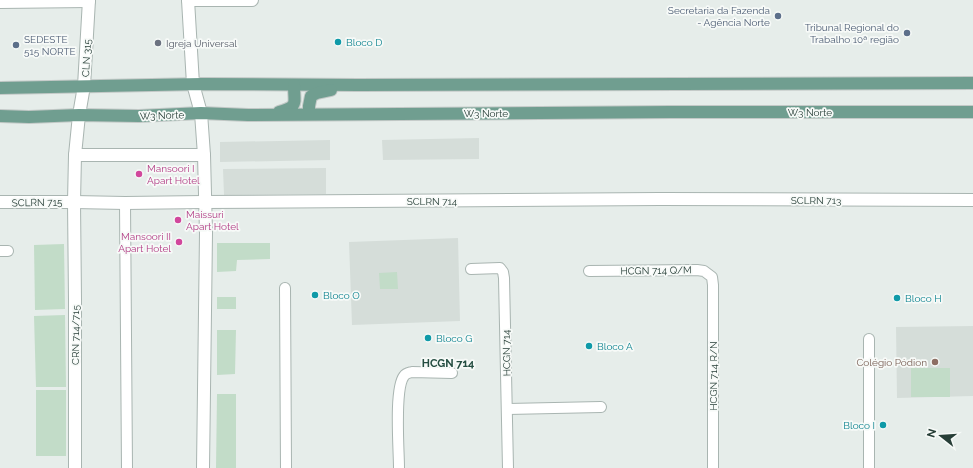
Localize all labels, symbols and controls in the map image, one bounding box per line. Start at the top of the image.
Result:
place label: Secretaria da Fazenda - Agência Norte [668,5,770,28]
marker: Secretaria da Fazenda - Agência Norte [773,11,783,21]
place label: Tribunal Regional do Trabalho 10ª região [805,22,899,45]
marker: Tribunal Regional do Trabalho 10ª região [902,28,912,38]
place label: SEDESTE 515 NORTE [24,34,76,57]
marker: Bloco D [333,37,343,47]
place label: Bloco D [346,37,382,48]
street label: CLN 315 [80,38,93,77]
marker: Igreja Universal [153,38,163,48]
place label: Igreja Universal [166,38,237,49]
marker: SEDESTE 515 NORTE [11,40,21,50]
street label: W3 Norte [788,107,832,118]
street label: W3 Norte [464,108,508,119]
street label: W3 Norte [140,109,184,122]
place label: Mansoori I Apart Hotel [147,163,200,186]
marker: Mansoori I Apart Hotel [134,169,144,179]
street label: SCLRN 713 [791,195,841,206]
street label: SCLRN 714 [407,196,458,207]
street label: SCLRN 715 [12,197,63,208]
place label: Maissuri Apart Hotel [186,209,239,232]
marker: Maissuri Apart Hotel [173,215,183,225]
place label: Mansoori II Apart Hotel [118,231,171,254]
marker: Mansoori II Apart Hotel [174,237,184,247]
street label: HCGN 714 Q/M [620,264,692,277]
marker: Bloco O [310,290,320,300]
place label: Bloco O [323,290,360,301]
marker: Bloco H [892,293,902,303]
place label: Bloco H [905,293,942,304]
street label: CRN 714/715 [70,305,81,365]
street label: HCGN 714 [501,329,512,376]
marker: Bloco G [423,333,433,343]
place label: Bloco G [436,333,472,344]
marker: Bloco A [584,341,594,351]
place label: Bloco A [597,341,633,352]
street label: HCGN 714 R/N [708,341,719,411]
district label: HCGN 714 [422,357,474,370]
place label: Colégio Pódion [856,357,927,368]
marker: Colégio Pódion [930,357,940,367]
north arrow [921,416,961,456]
place label: Bloco I [843,420,875,431]
marker: Bloco I [878,420,888,430]
text: N [924,427,939,439]

